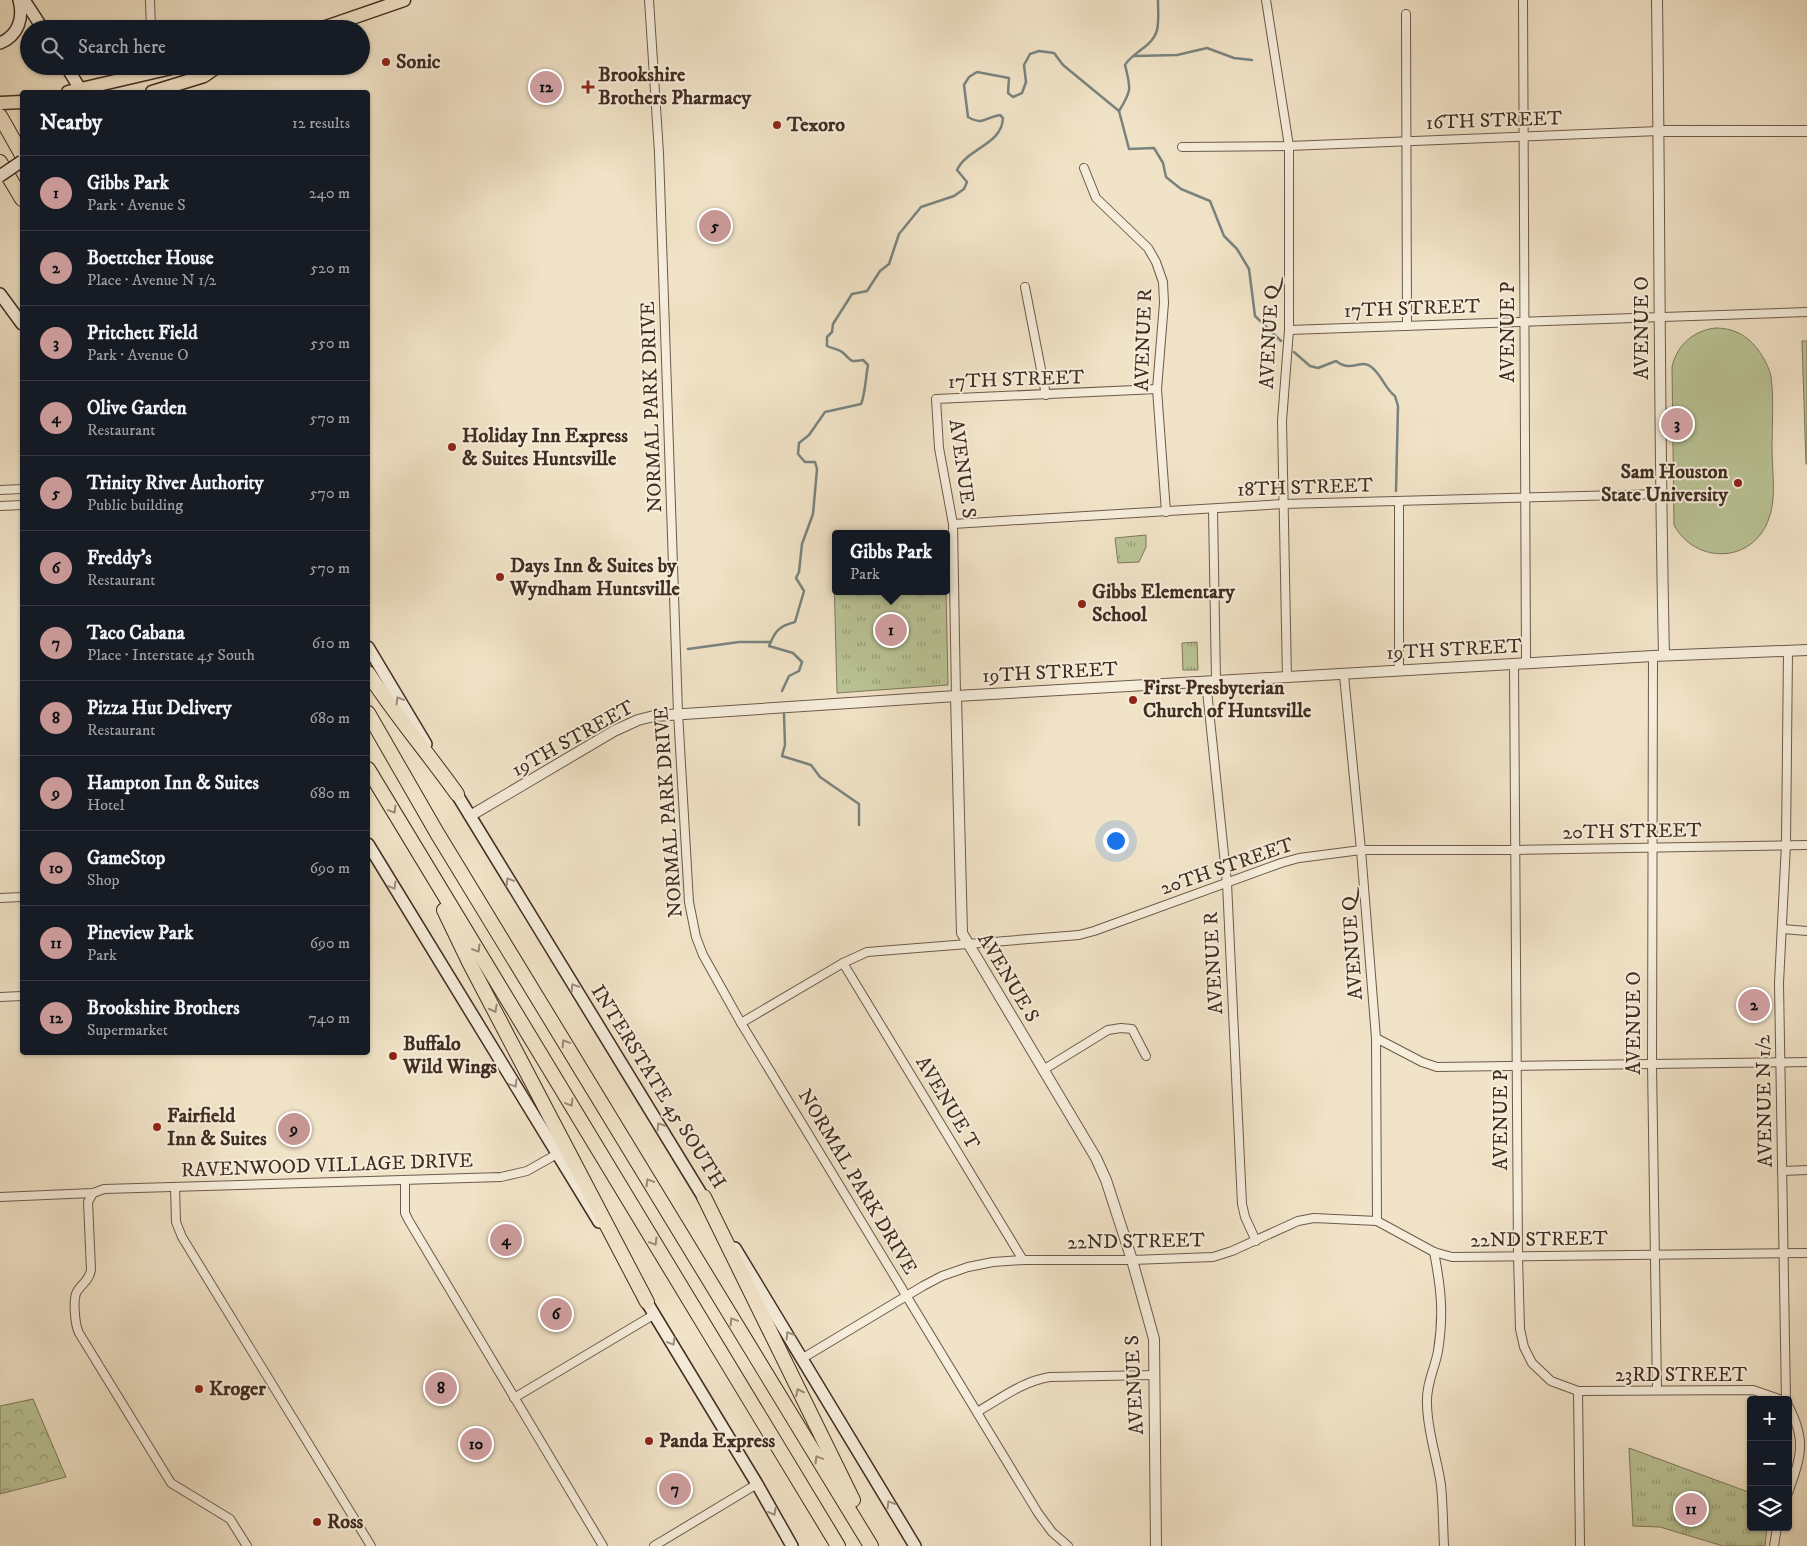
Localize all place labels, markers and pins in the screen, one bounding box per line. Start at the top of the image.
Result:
place label: Sonic [396,50,441,75]
marker: Sonic [380,56,392,68]
place label: Brookshire Brothers Pharmacy [598,63,751,111]
pin: 12 [530,68,562,106]
marker: Brookshire Brothers Pharmacy [582,81,594,93]
place label: Texoro [786,113,845,138]
marker: Texoro [771,119,783,131]
pin: 5 [699,207,731,245]
pin: 3 [1661,405,1693,443]
place label: Holiday Inn Express & Suites Huntsville [462,424,628,472]
marker: Holiday Inn Express & Suites Huntsville [446,441,458,453]
place label: Sam Houston State University [1601,460,1729,508]
marker: Sam Houston State University [1732,477,1744,489]
place label: Days Inn & Suites by Wyndham Huntsville [509,554,680,602]
marker: Days Inn & Suites by Wyndham Huntsville [494,571,506,583]
place label: Gibbs Elementary School [1092,580,1235,628]
marker: Gibbs Elementary School [1076,598,1088,610]
pin: 1 [875,611,907,649]
place label: First Presbyterian Church of Huntsville [1143,676,1312,724]
marker: First Presbyterian Church of Huntsville [1127,694,1139,706]
pin: 2 [1738,986,1770,1024]
place label: Buffalo Wild Wings [402,1032,497,1080]
marker: Buffalo Wild Wings [387,1050,399,1062]
place label: Fairfield Inn & Suites [167,1104,267,1152]
pin: 9 [278,1110,310,1148]
marker: Fairfield Inn & Suites [151,1121,163,1133]
pin: 4 [490,1221,522,1259]
pin: 6 [540,1295,572,1333]
pin: 8 [425,1369,457,1407]
place label: Kroger [209,1377,266,1402]
marker: Kroger [193,1383,205,1395]
pin: 10 [460,1425,492,1463]
place label: Panda Express [659,1429,776,1454]
marker: Panda Express [643,1435,655,1447]
pin: 7 [659,1470,691,1508]
pin: 11 [1675,1490,1707,1528]
place label: Ross [327,1510,364,1535]
marker: Ross [311,1516,323,1528]

